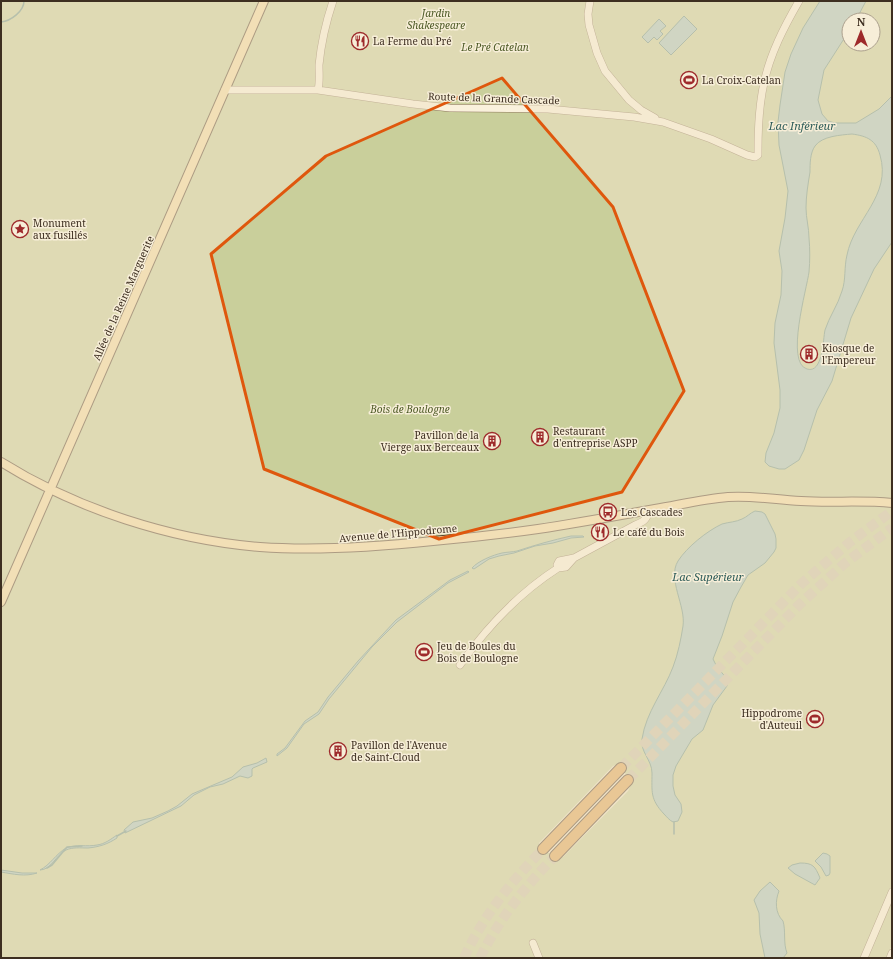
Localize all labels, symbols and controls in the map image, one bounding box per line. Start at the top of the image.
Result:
park label: Jardin Shakespeare [407,6,465,32]
north arrow [841,12,881,52]
text: N [857,14,866,29]
restaurant icon: La Ferme du Pré [350,31,370,51]
place label: La Ferme du Pré [373,34,452,48]
park label: Le Pré Catelan [460,40,529,54]
sports icon: La Croix-Catelan [679,70,699,90]
place label: La Croix-Catelan [702,73,782,87]
street label: Route de la Grande Cascade [428,89,560,107]
water label: Lac Inférieur [768,118,836,133]
place label: Monument aux fusillés [33,216,88,242]
place icon: Monument aux fusillés [10,219,30,239]
street label: Allée de la Reine Marguerite [89,233,157,363]
place label: Kiosque de l'Empereur [822,341,876,367]
building icon: Kiosque de l'Empereur [799,344,819,364]
park label: Bois de Boulogne [369,402,450,416]
place label: Restaurant d'entreprise ASPP [553,424,638,450]
building icon: Restaurant d'entreprise ASPP [530,427,550,447]
place label: Pavillon de la Vierge aux Berceaux [381,428,479,454]
building icon: Pavillon de la Vierge aux Berceaux [482,431,502,451]
bus stop icon: Les Cascades [598,502,618,522]
place label: Les Cascades [621,505,683,519]
street label: Avenue de l'Hippodrome [338,521,458,545]
restaurant icon: Le café du Bois [590,522,610,542]
place label: Le café du Bois [613,525,685,539]
water label: Lac Supérieur [671,569,745,584]
place label: Jeu de Boules du Bois de Boulogne [436,639,518,665]
sports icon: Jeu de Boules du Bois de Boulogne [414,642,434,662]
place label: Hippodrome d'Auteuil [741,706,802,732]
sports icon: Hippodrome d'Auteuil [805,709,825,729]
place label: Pavillon de l'Avenue de Saint-Cloud [351,738,447,764]
building icon: Pavillon de l'Avenue de Saint-Cloud [328,741,348,761]

